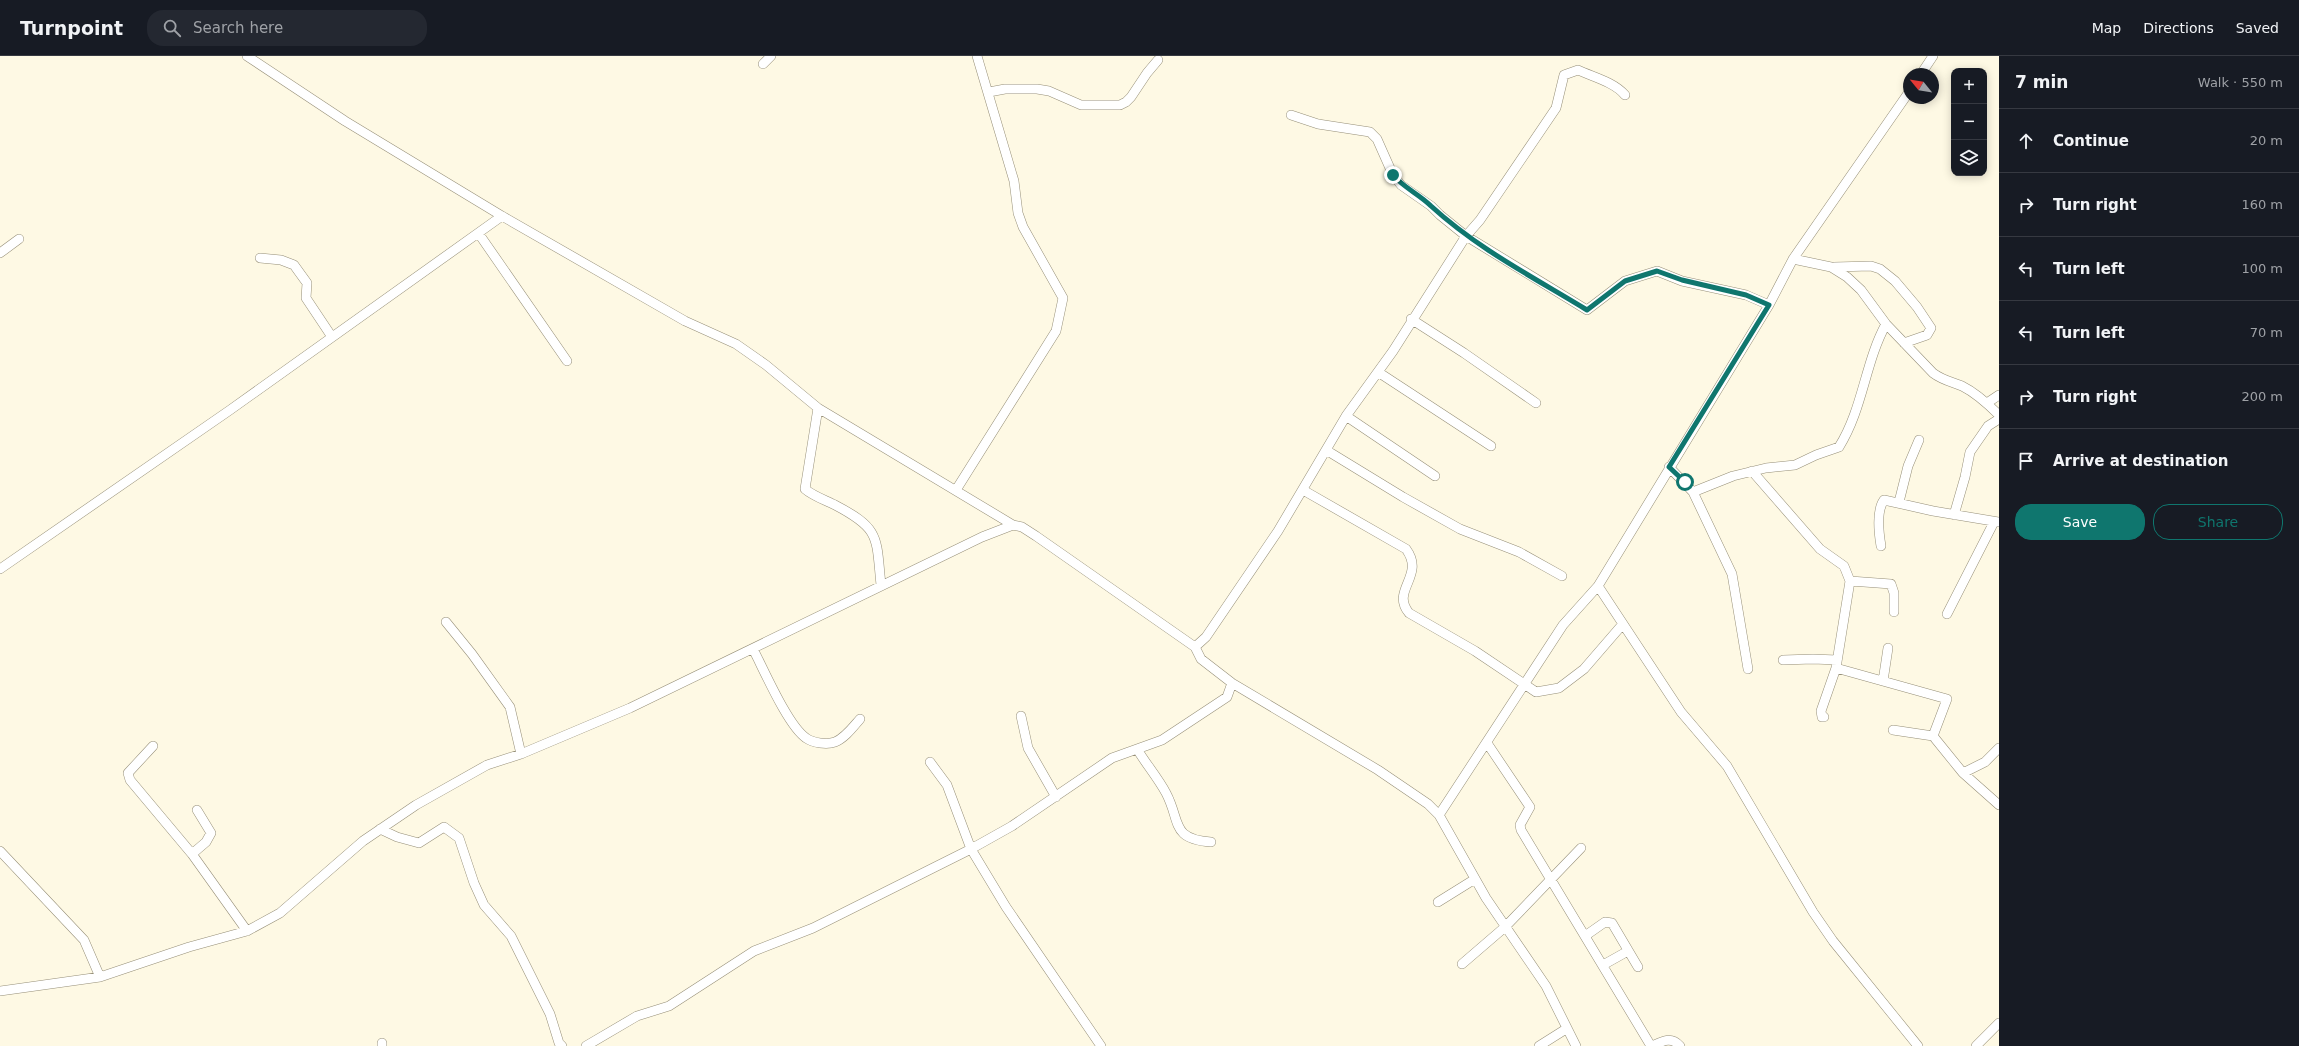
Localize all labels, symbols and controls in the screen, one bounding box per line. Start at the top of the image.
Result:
search box [147,10,427,46]
text: Turnpoint [20,17,123,39]
icon: search [161,17,183,39]
text: Search here [193,19,283,37]
text: Map [2092,20,2121,36]
text: Directions [2143,20,2214,36]
text: Saved [2236,20,2279,36]
north arrow [1903,68,1939,104]
map controls [1951,68,1987,176]
button: + [1951,68,1987,104]
text: 7 min [2015,72,2068,92]
text: Walk · 550 m [2198,75,2283,90]
button: − [1951,104,1987,140]
icon: ahead [2015,130,2037,152]
text: Continue [2053,132,2129,150]
text: 20 m [2250,133,2283,148]
button: layers [1951,140,1987,176]
route end [1384,166,1402,184]
icon: right [2015,194,2037,216]
text: Turn right [2053,196,2137,214]
text: 160 m [2241,197,2283,212]
icon: left [2015,258,2037,280]
text: Turn left [2053,260,2125,278]
text: 100 m [2241,261,2283,276]
icon: left [2015,322,2037,344]
text: Turn left [2053,324,2125,342]
text: 70 m [2250,325,2283,340]
icon: right [2015,386,2037,408]
text: Turn right [2053,388,2137,406]
text: 200 m [2241,389,2283,404]
icon: arrive [2015,450,2037,472]
text: Arrive at destination [2053,452,2228,470]
route start [1676,473,1694,491]
button: Save [2015,504,2145,540]
button: Share [2153,504,2283,540]

